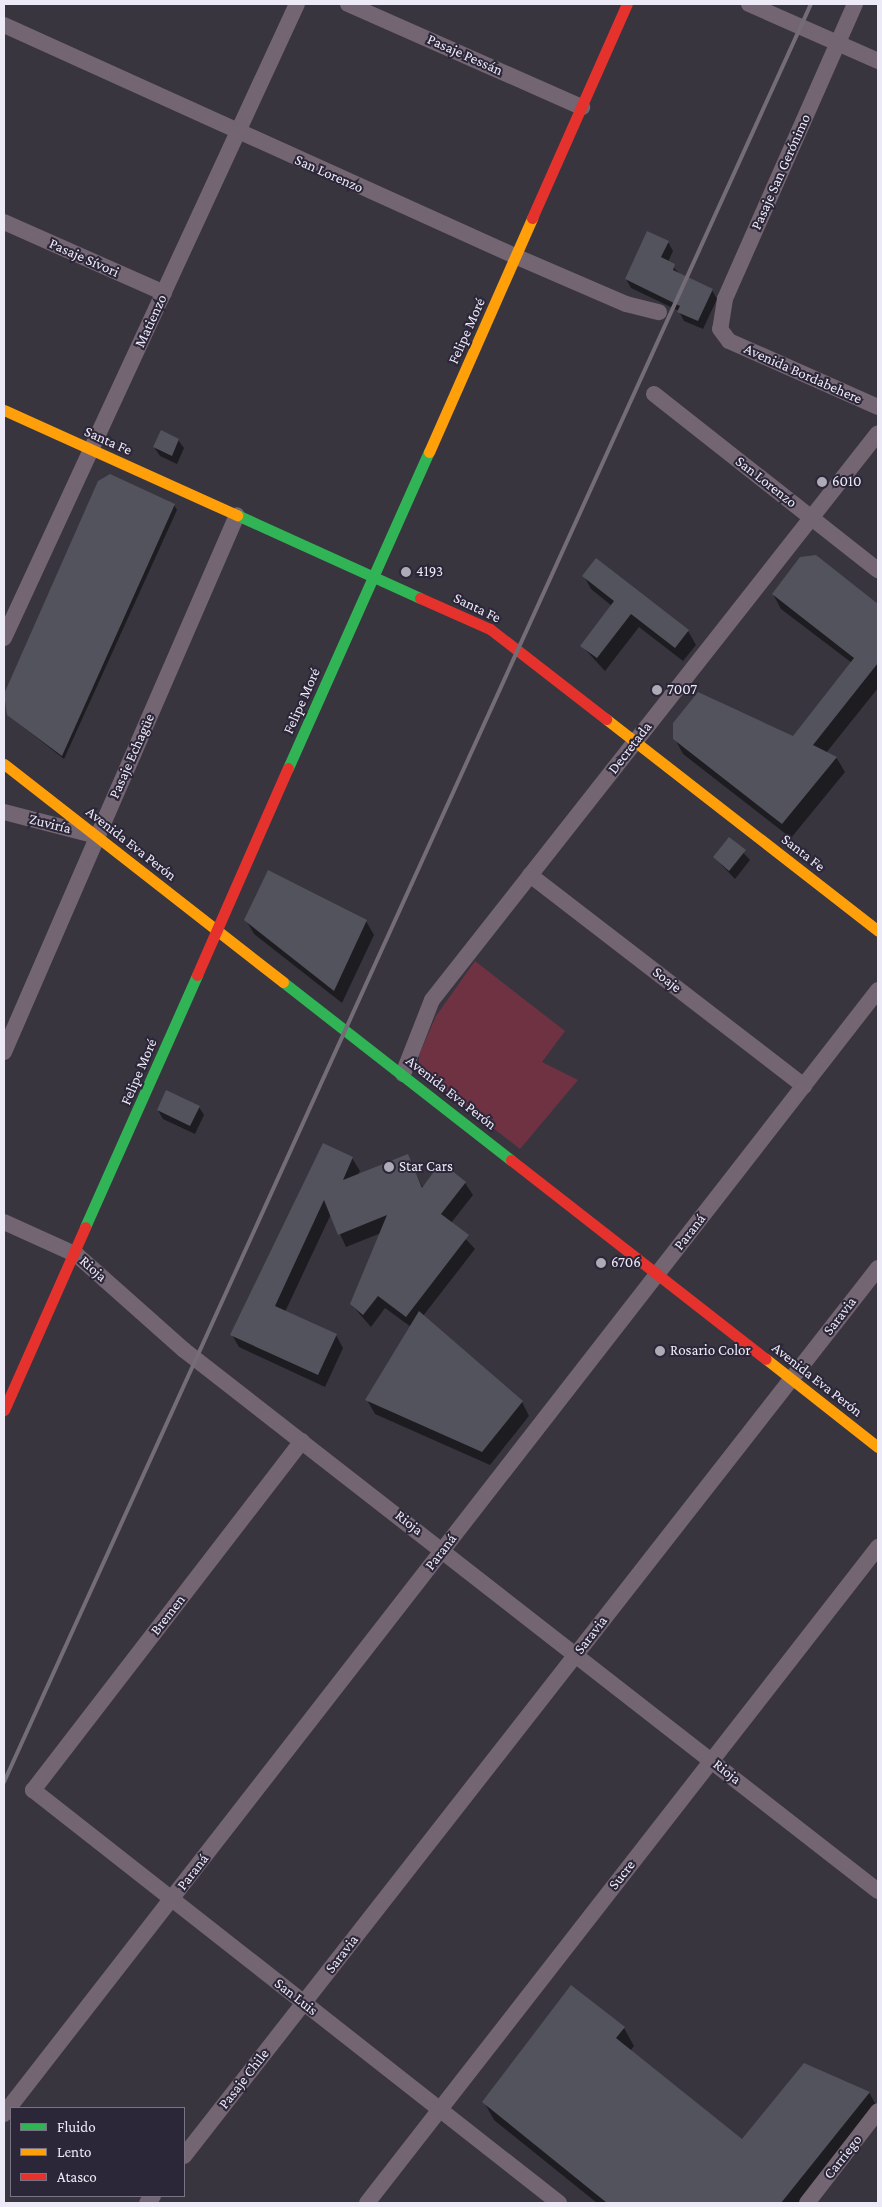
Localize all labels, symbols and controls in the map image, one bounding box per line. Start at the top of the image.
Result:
street label: Pasaje Pessán [424,30,506,80]
street label: Pasaje San Gerónimo [747,111,815,233]
street label: San Lorenzo [292,151,366,197]
street label: Pasaje Sívori [46,235,122,281]
street label: Matienzo [131,291,171,351]
street label: Felipe Moré [444,295,490,367]
street label: Avenida Bordabehere [741,340,865,408]
street label: Santa Fe [81,423,135,459]
street label: San Lorenzo [732,452,800,512]
place label: 6010 [832,473,862,491]
marker: 6010 [816,476,828,488]
place label: 4193 [416,563,443,581]
marker: 4193 [400,566,412,578]
street label: Santa Fe [450,589,504,627]
street label: Felipe Moré [279,665,325,737]
place label: 7007 [667,681,697,699]
marker: 7007 [651,684,663,696]
street label: Pasaje Echagüe [105,711,159,801]
street label: Decretada [604,718,656,778]
street label: Avenida Eva Perón [82,803,180,885]
street label: Zuviría [27,810,73,838]
street label: Santa Fe [778,830,828,876]
street label: Soaje [649,963,685,997]
street label: Felipe Moré [117,1036,161,1108]
street label: Avenida Eva Perón [402,1052,500,1134]
place label: Star Cars [399,1158,453,1176]
marker: Star Cars [383,1161,395,1173]
street label: Paraná [670,1210,710,1254]
street label: Rioja [76,1252,110,1286]
place label: 6706 [611,1254,641,1272]
marker: 6706 [595,1257,607,1269]
street label: Saravia [819,1293,861,1339]
street label: Avenida Eva Perón [768,1339,866,1421]
place label: Rosario Color [670,1342,751,1360]
marker: Rosario Color [654,1345,666,1357]
street label: Rioja [392,1507,426,1539]
street label: Paraná [421,1530,461,1574]
street label: Bremen [147,1591,189,1639]
street label: Saravia [570,1612,612,1658]
street label: Rioja [710,1756,744,1788]
street label: Paraná [173,1850,213,1894]
street label: Sucre [605,1857,639,1893]
street label: Saravia [321,1931,363,1977]
street label: San Luis [271,1975,321,2019]
street label: Pasaje Chile [215,2045,273,2113]
legend [10,2107,185,2197]
text: Fluido [57,2119,96,2135]
street label: Carriego [820,2131,866,2183]
text: Lento [57,2144,91,2160]
text: Atasco [57,2169,97,2185]

